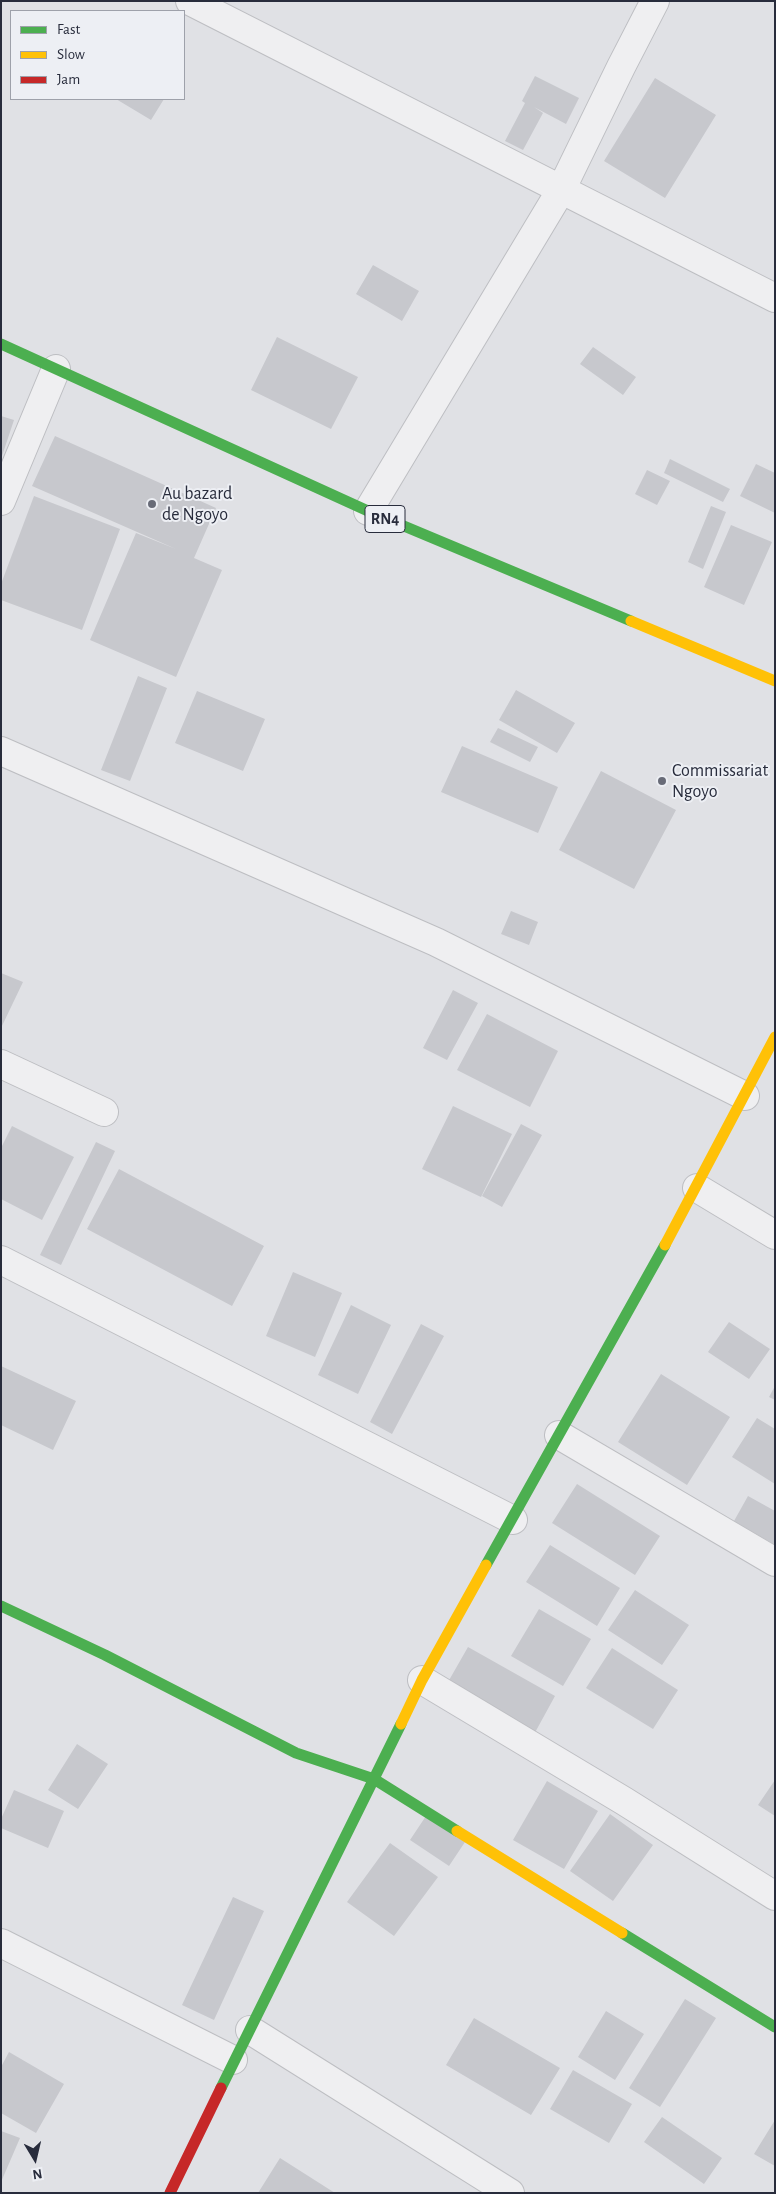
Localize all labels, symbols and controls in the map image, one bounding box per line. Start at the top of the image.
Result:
legend [10,10,185,100]
text: Fast [57,22,80,37]
text: Slow [57,47,85,62]
text: Jam [57,72,80,87]
place label: Au bazard de Ngoyo [162,483,232,526]
marker: Au bazard de Ngoyo [146,498,158,510]
road number: RN4 [365,506,405,532]
place label: Commissariat Ngoyo [672,760,768,802]
marker: Commissariat Ngoyo [656,775,668,787]
north arrow [10,2134,60,2184]
text: N [31,2166,43,2181]

